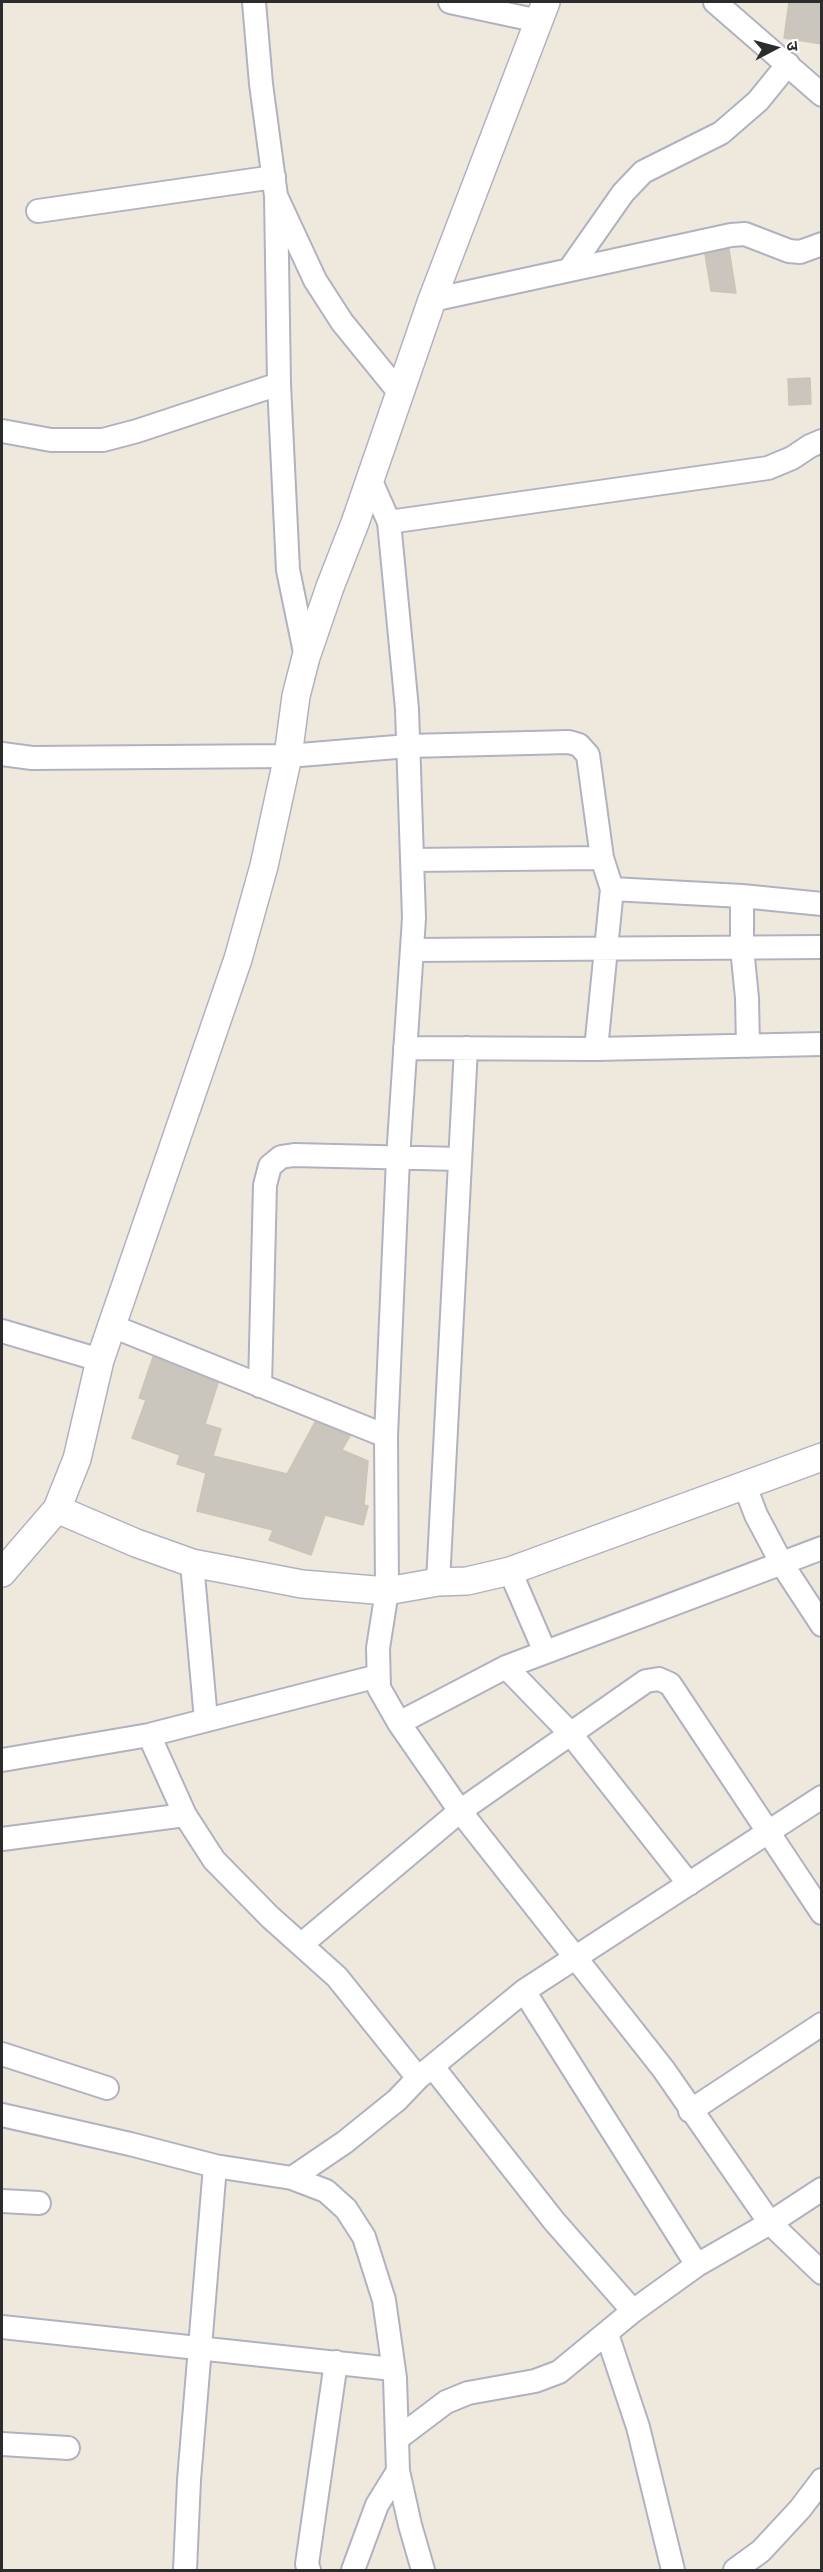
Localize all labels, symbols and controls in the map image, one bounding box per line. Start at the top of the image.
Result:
north arrow [745,18,805,78]
text: उ [782,40,803,52]

